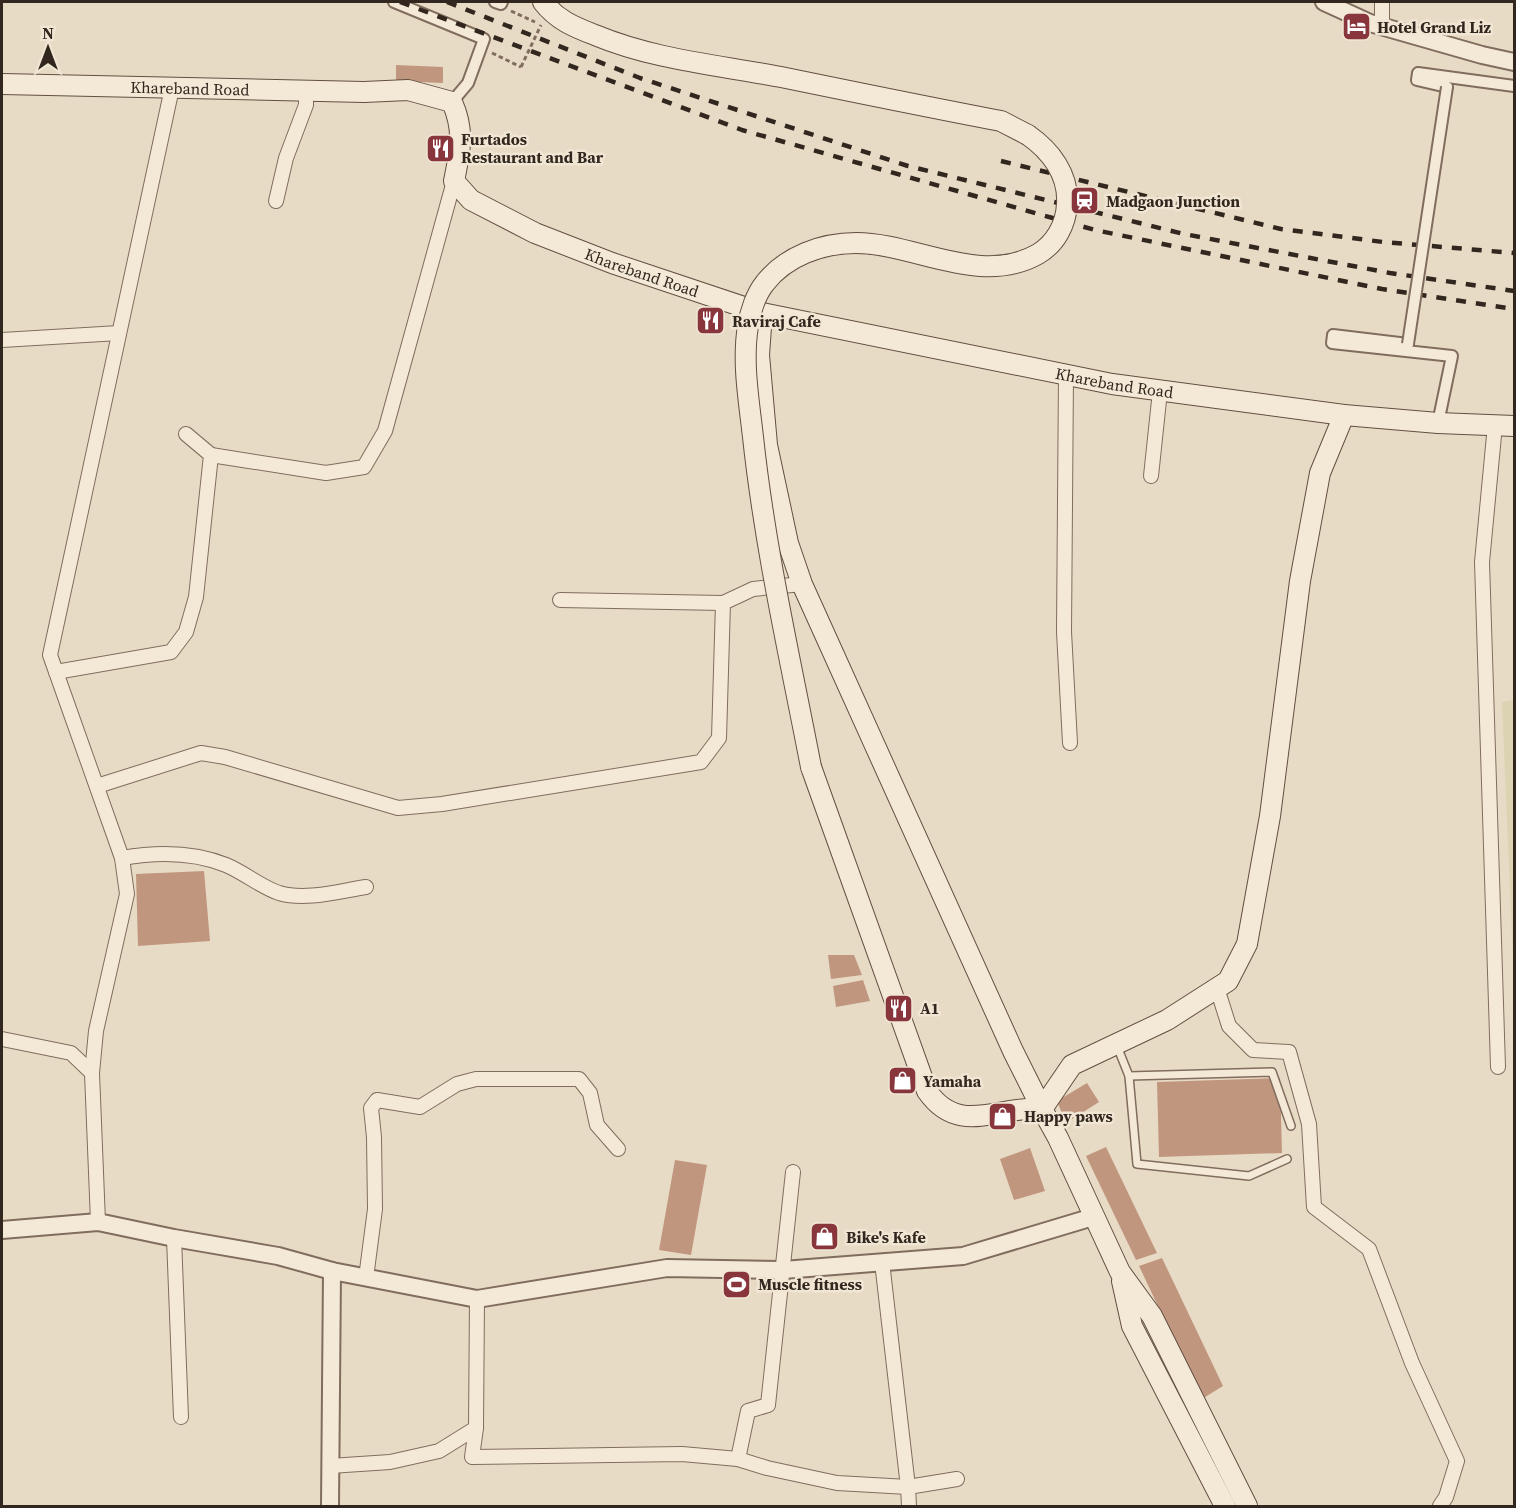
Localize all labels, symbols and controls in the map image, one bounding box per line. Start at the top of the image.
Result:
hotel icon: Hotel Grand Liz [1340,11,1372,43]
place label: Hotel Grand Liz [1377,16,1492,38]
north arrow [18,18,78,78]
text: N [42,22,54,44]
street label: Khareband Road [130,76,250,100]
place label: Furtados Restaurant and Bar [461,128,604,168]
restaurant icon: Furtados Restaurant and Bar [424,132,456,164]
station icon: Madgaon Junction [1069,185,1101,217]
place label: Madgaon Junction [1106,190,1240,212]
street label: Khareband Road [582,243,702,302]
restaurant icon: Raviraj Cafe [695,305,727,337]
place label: Raviraj Cafe [732,310,821,332]
street label: Khareband Road [1054,362,1175,403]
restaurant icon: A1 [883,992,915,1024]
place label: A1 [920,997,939,1019]
shop icon: Yamaha [886,1065,918,1097]
place label: Yamaha [923,1070,982,1092]
shop icon: Happy paws [987,1100,1019,1132]
place label: Happy paws [1024,1105,1113,1127]
shop icon: Bike's Kafe [809,1221,841,1253]
place label: Bike's Kafe [846,1226,926,1248]
sports icon: Muscle fitness [721,1268,753,1300]
place label: Muscle fitness [758,1273,862,1295]

